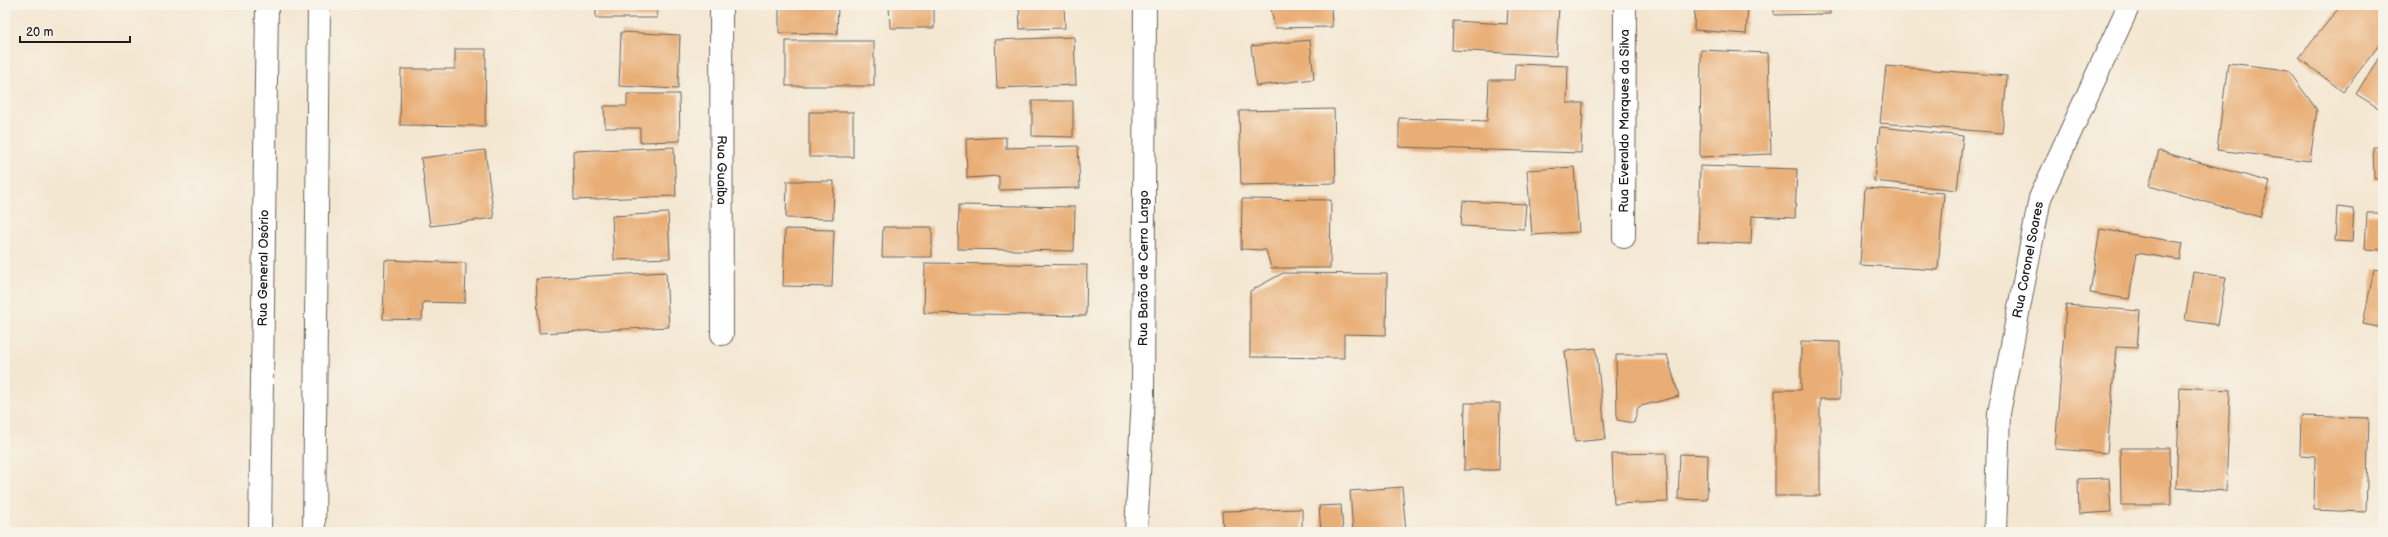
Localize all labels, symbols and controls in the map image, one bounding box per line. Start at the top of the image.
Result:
scale bar [20,18,130,44]
text: 20 m [26,25,53,40]
street label: Rua Everaldo Marques da Silva [1616,29,1633,213]
street label: Rua Guaíba [713,135,730,205]
street label: Rua Barão de Cerro Largo [1135,190,1152,346]
street label: Rua Coronel Soares [2009,200,2047,319]
street label: Rua General Osório [255,209,272,327]

